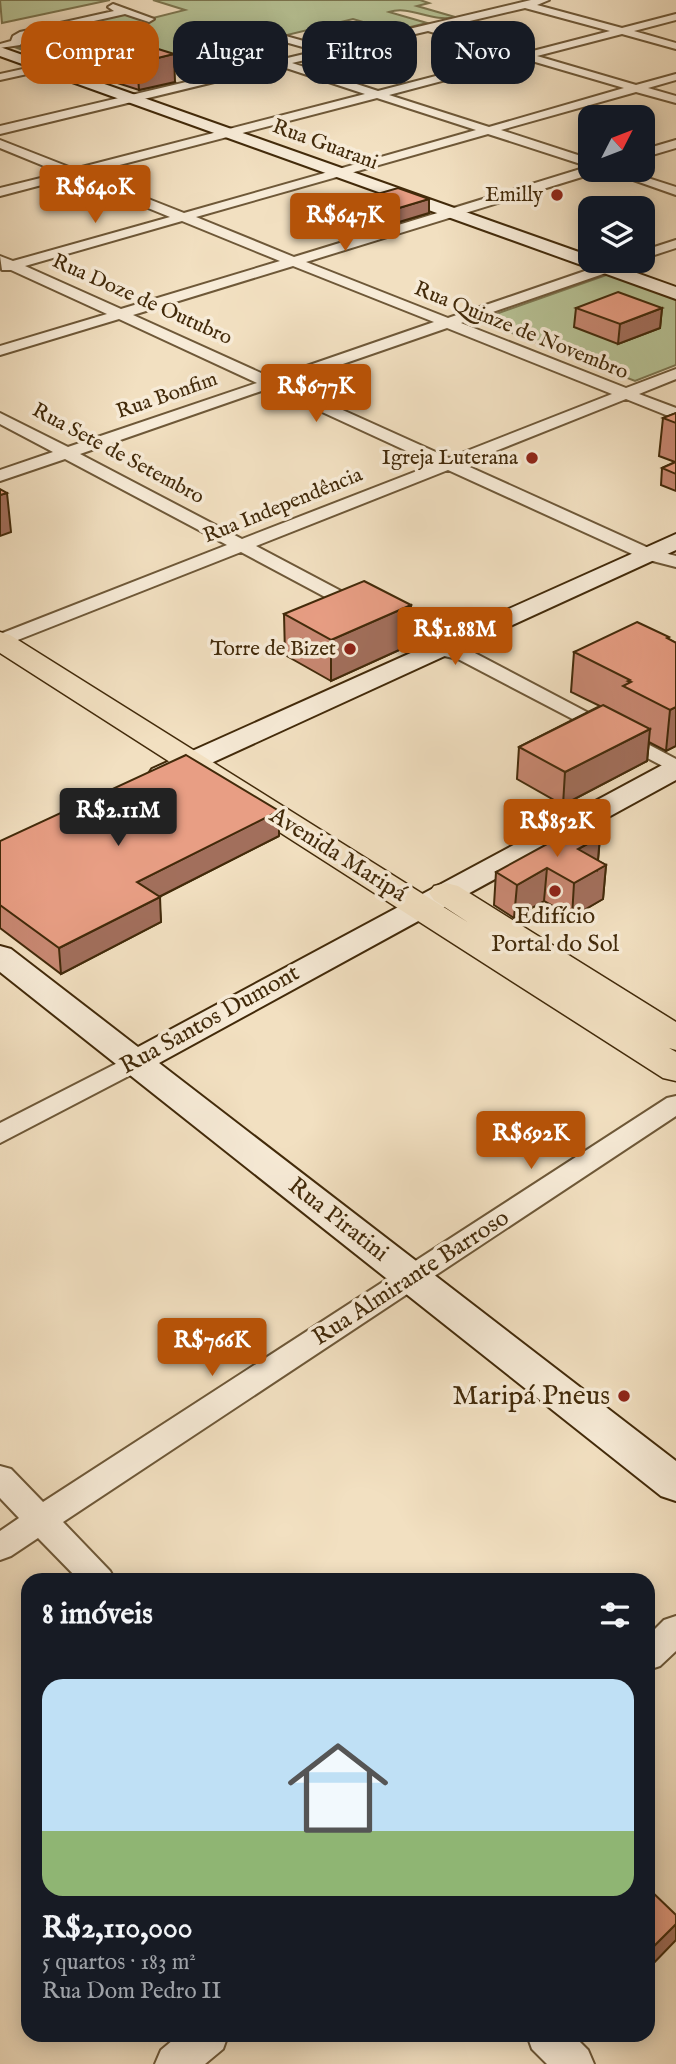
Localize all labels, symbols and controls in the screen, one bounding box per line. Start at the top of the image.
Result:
chip: Comprar [21,21,159,84]
chip: Alugar [173,21,288,84]
chip: Filtros [302,21,417,84]
chip: Novo [431,21,535,84]
north arrow [578,105,654,182]
map controls [578,105,655,273]
street label: Rua Guarani [268,113,382,177]
pin: R$640K [38,166,152,225]
text: R$640K [55,173,135,202]
place label: Emilly [485,182,544,209]
marker: Emilly [549,187,565,203]
pin: R$647K [288,194,402,253]
button: layers [578,196,655,273]
text: R$647K [306,201,384,230]
street label: Rua Doze de Outubro [48,248,236,352]
street label: Rua Quinze de Novembro [410,276,632,386]
pin: R$677K [259,364,373,424]
street label: Rua Bonfim [113,366,221,426]
text: R$677K [277,372,355,401]
street label: Rua Sete de Setembro [27,397,209,511]
place label: Igreja Luterana [382,445,519,472]
marker: Igreja Luterana [524,450,540,466]
street label: Rua Independência [199,461,367,550]
pin: R$1.88M [390,608,520,667]
text: R$1.88M [413,615,497,644]
place label: Torre de Bizet [210,636,336,663]
marker: Torre de Bizet [342,641,358,657]
pin: R$2.11M [53,788,183,848]
text: R$2.11M [76,796,160,825]
street label: Avenida Maripá [263,800,413,910]
pin: R$852K [500,800,614,859]
text: R$852K [520,807,594,836]
marker: Edifício Portal do Sol [547,883,563,899]
place label: Edifício Portal do Sol [491,901,620,960]
street label: Rua Santos Dumont [115,958,305,1082]
pin: R$692K [474,1112,588,1171]
text: R$692K [492,1119,570,1148]
street label: Rua Piratini [281,1171,395,1269]
street label: Rua Almirante Barroso [307,1203,515,1353]
pin: R$766K [155,1318,269,1378]
text: R$766K [174,1326,250,1355]
place label: Maripá Pneus [452,1379,610,1414]
marker: Maripá Pneus [616,1388,632,1404]
text: 8 imóveis [42,1596,153,1634]
icon: filters [596,1596,634,1634]
icon: home [275,1725,401,1851]
text: R$2,110,000 [42,1910,192,1948]
text: 5 quartos · 183 m² [42,1948,196,1977]
text: Rua Dom Pedro II [42,1977,221,2006]

